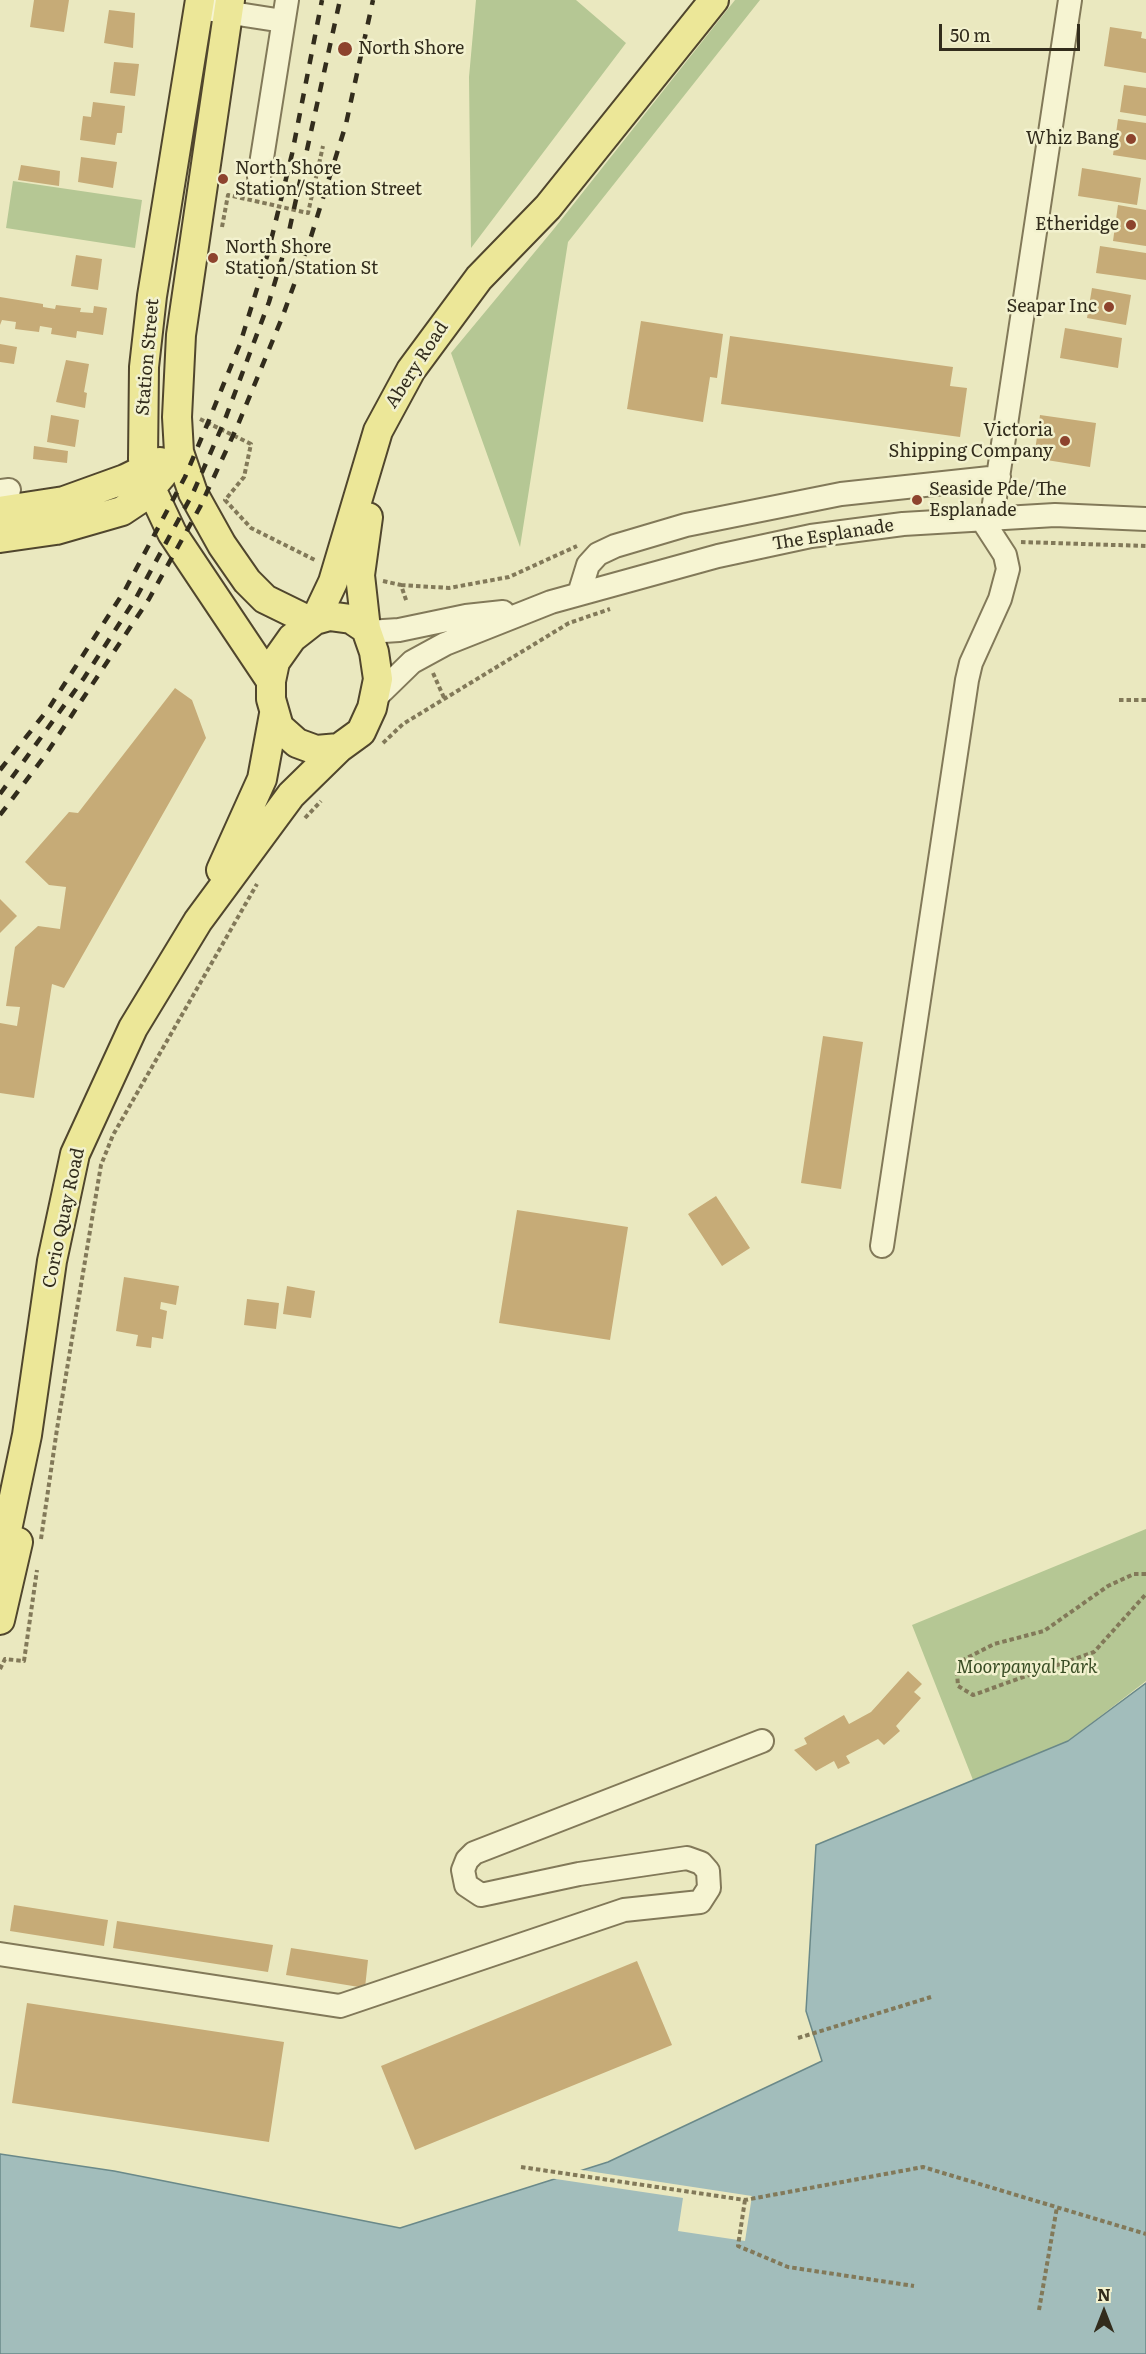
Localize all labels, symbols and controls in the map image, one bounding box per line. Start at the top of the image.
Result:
scale bar [942,12,1083,50]
text: 50 m [950,21,991,48]
place label: North Shore [358,38,464,60]
marker: North Shore [336,40,354,58]
place label: Whiz Bang [1026,128,1119,150]
marker: Whiz Bang [1124,132,1138,146]
place label: North Shore Station/Station Street [235,158,422,201]
marker: North Shore Station/Station Street [216,172,230,186]
place label: Etheridge [1035,214,1119,236]
marker: Etheridge [1124,218,1138,232]
place label: North Shore Station/Station St [225,237,378,280]
marker: North Shore Station/Station St [206,251,220,265]
place label: Seapar Inc [1006,296,1097,318]
street label: Station Street [132,298,164,416]
marker: Seapar Inc [1102,300,1116,314]
street label: Abery Road [381,318,453,412]
place label: Victoria Shipping Company [889,420,1053,462]
marker: Victoria Shipping Company [1058,434,1072,448]
place label: Seaside Pde/The Esplanade [929,479,1067,522]
marker: Seaside Pde/The Esplanade [910,493,924,507]
street label: The Esplanade [771,515,895,555]
street label: Corio Quay Road [39,1146,89,1290]
park label: Moorpanyal Park [956,1657,1098,1679]
north arrow [1074,2282,1134,2342]
text: N [1097,2282,1111,2306]

